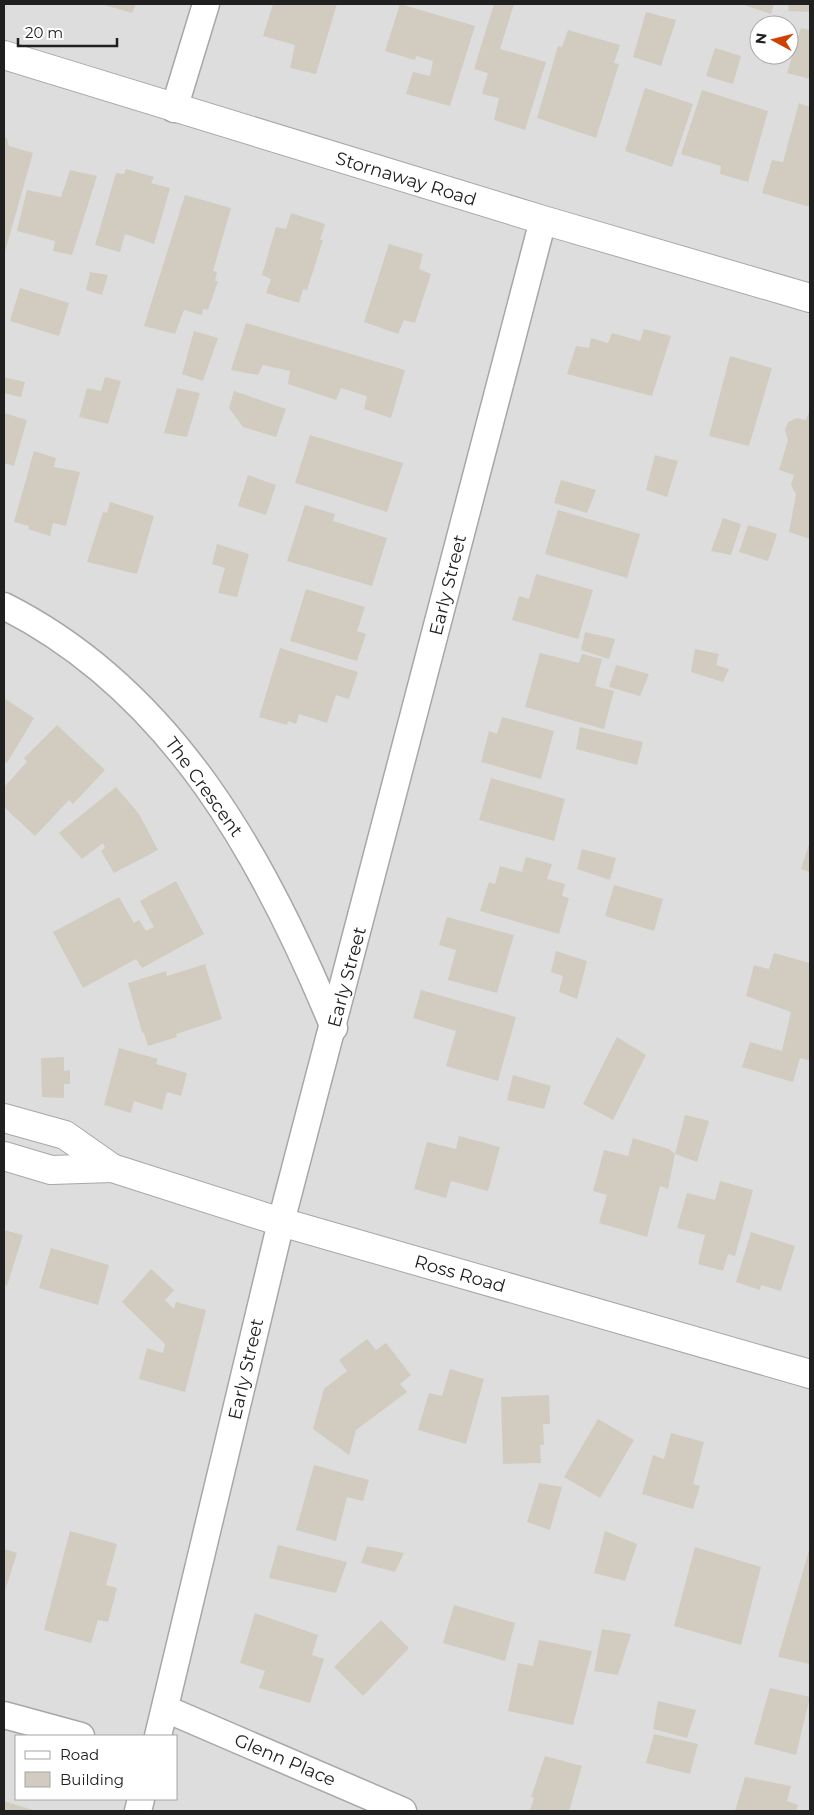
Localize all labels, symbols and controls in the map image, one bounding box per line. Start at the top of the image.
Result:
scale bar [18,15,116,47]
north arrow [749,15,799,65]
text: 20 m [25,23,63,42]
text: N [751,32,771,45]
street label: Stornaway Road [333,147,479,211]
street label: Early Street [425,532,471,638]
street label: The Crescent [160,733,248,841]
street label: Early Street [323,924,371,1030]
street label: Ross Road [412,1251,508,1297]
street label: Early Street [224,1316,268,1422]
street label: Glenn Place [231,1729,339,1791]
legend [15,1735,178,1800]
text: Road [60,1745,99,1764]
text: Building [60,1770,124,1789]

